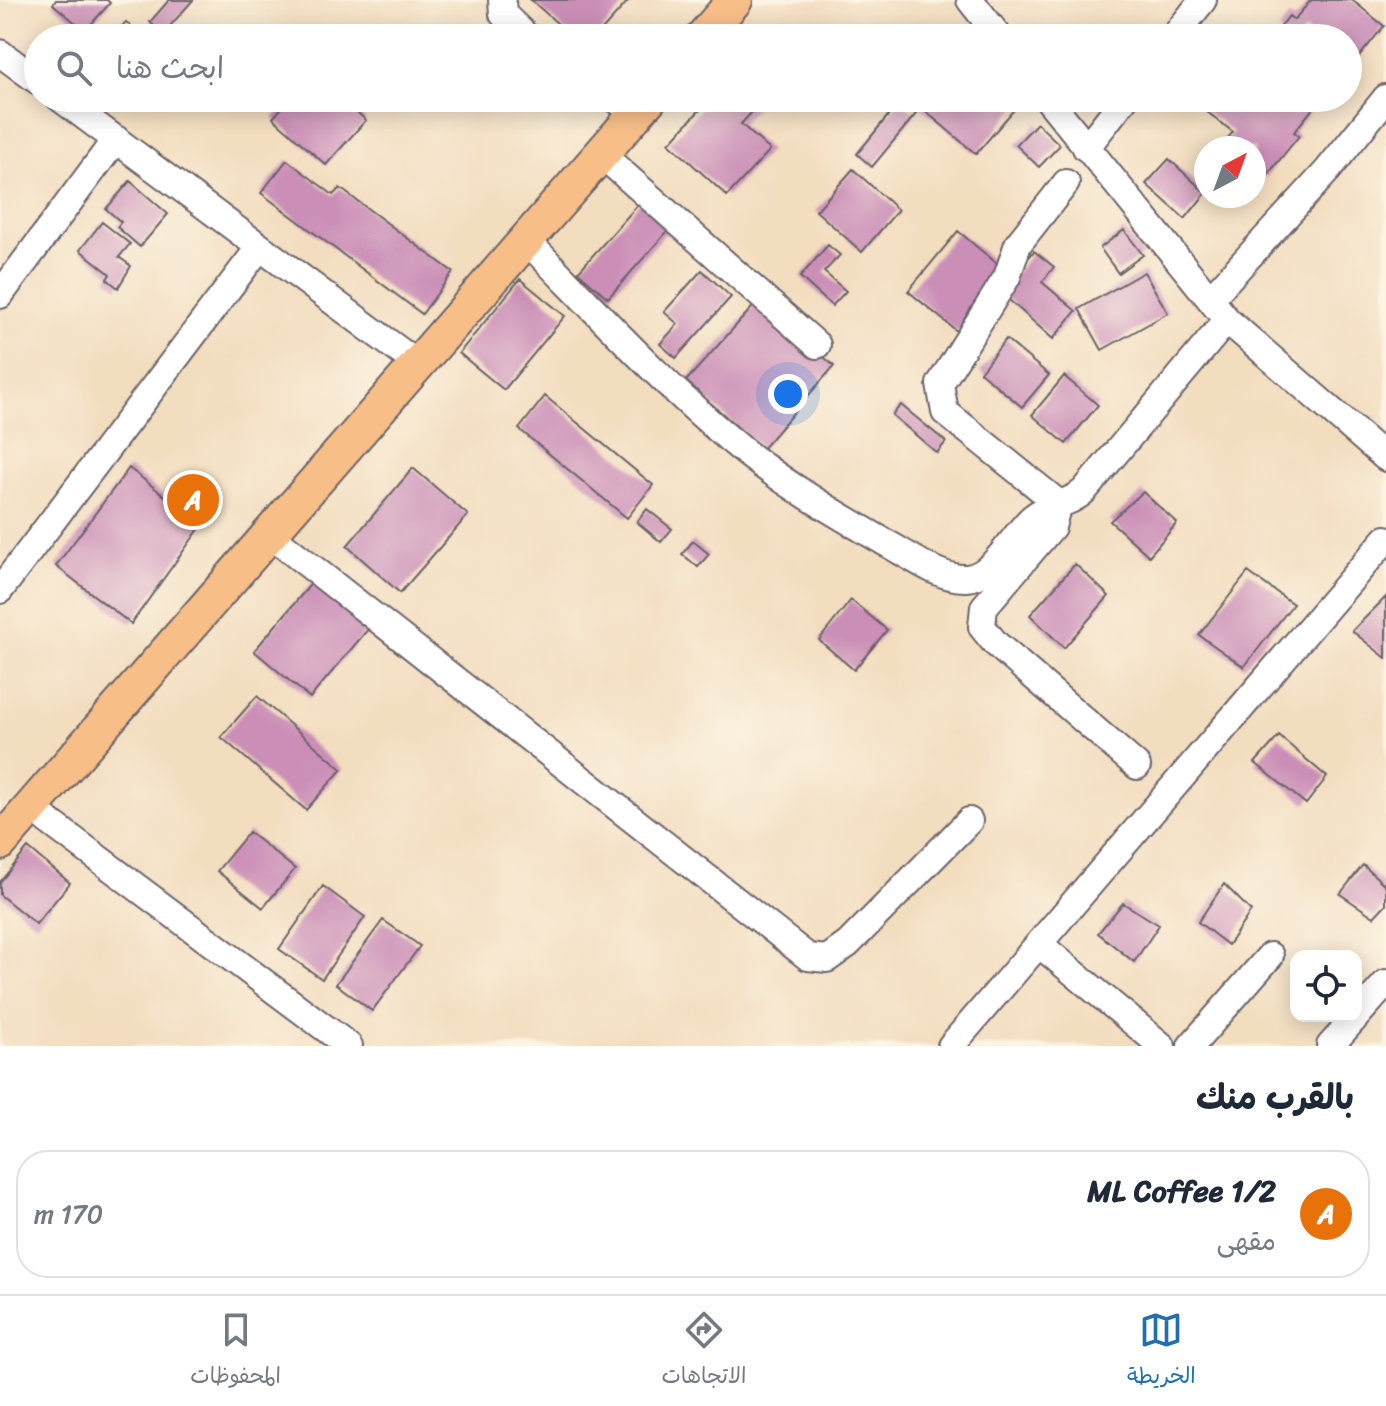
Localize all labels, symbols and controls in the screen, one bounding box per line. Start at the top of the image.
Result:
search box [24,24,1362,112]
text: ابحث هنا [116,41,224,95]
icon: search [52,46,96,90]
north arrow [1194,136,1266,208]
your location [768,374,808,414]
pin: A [167,470,219,530]
map controls [1290,950,1362,1022]
button: locate [1290,950,1362,1022]
text: بالقرب منك [1196,1068,1354,1128]
text: 1/2 ML Coffee [1087,1164,1276,1218]
text: 170 m [34,1191,103,1237]
text: A [1317,1191,1335,1237]
text: مقهى [1217,1218,1276,1264]
tab: المحفوظات [190,1308,281,1395]
tab: الاتجاهات [662,1308,746,1395]
tab: الخريطة [1127,1308,1196,1395]

